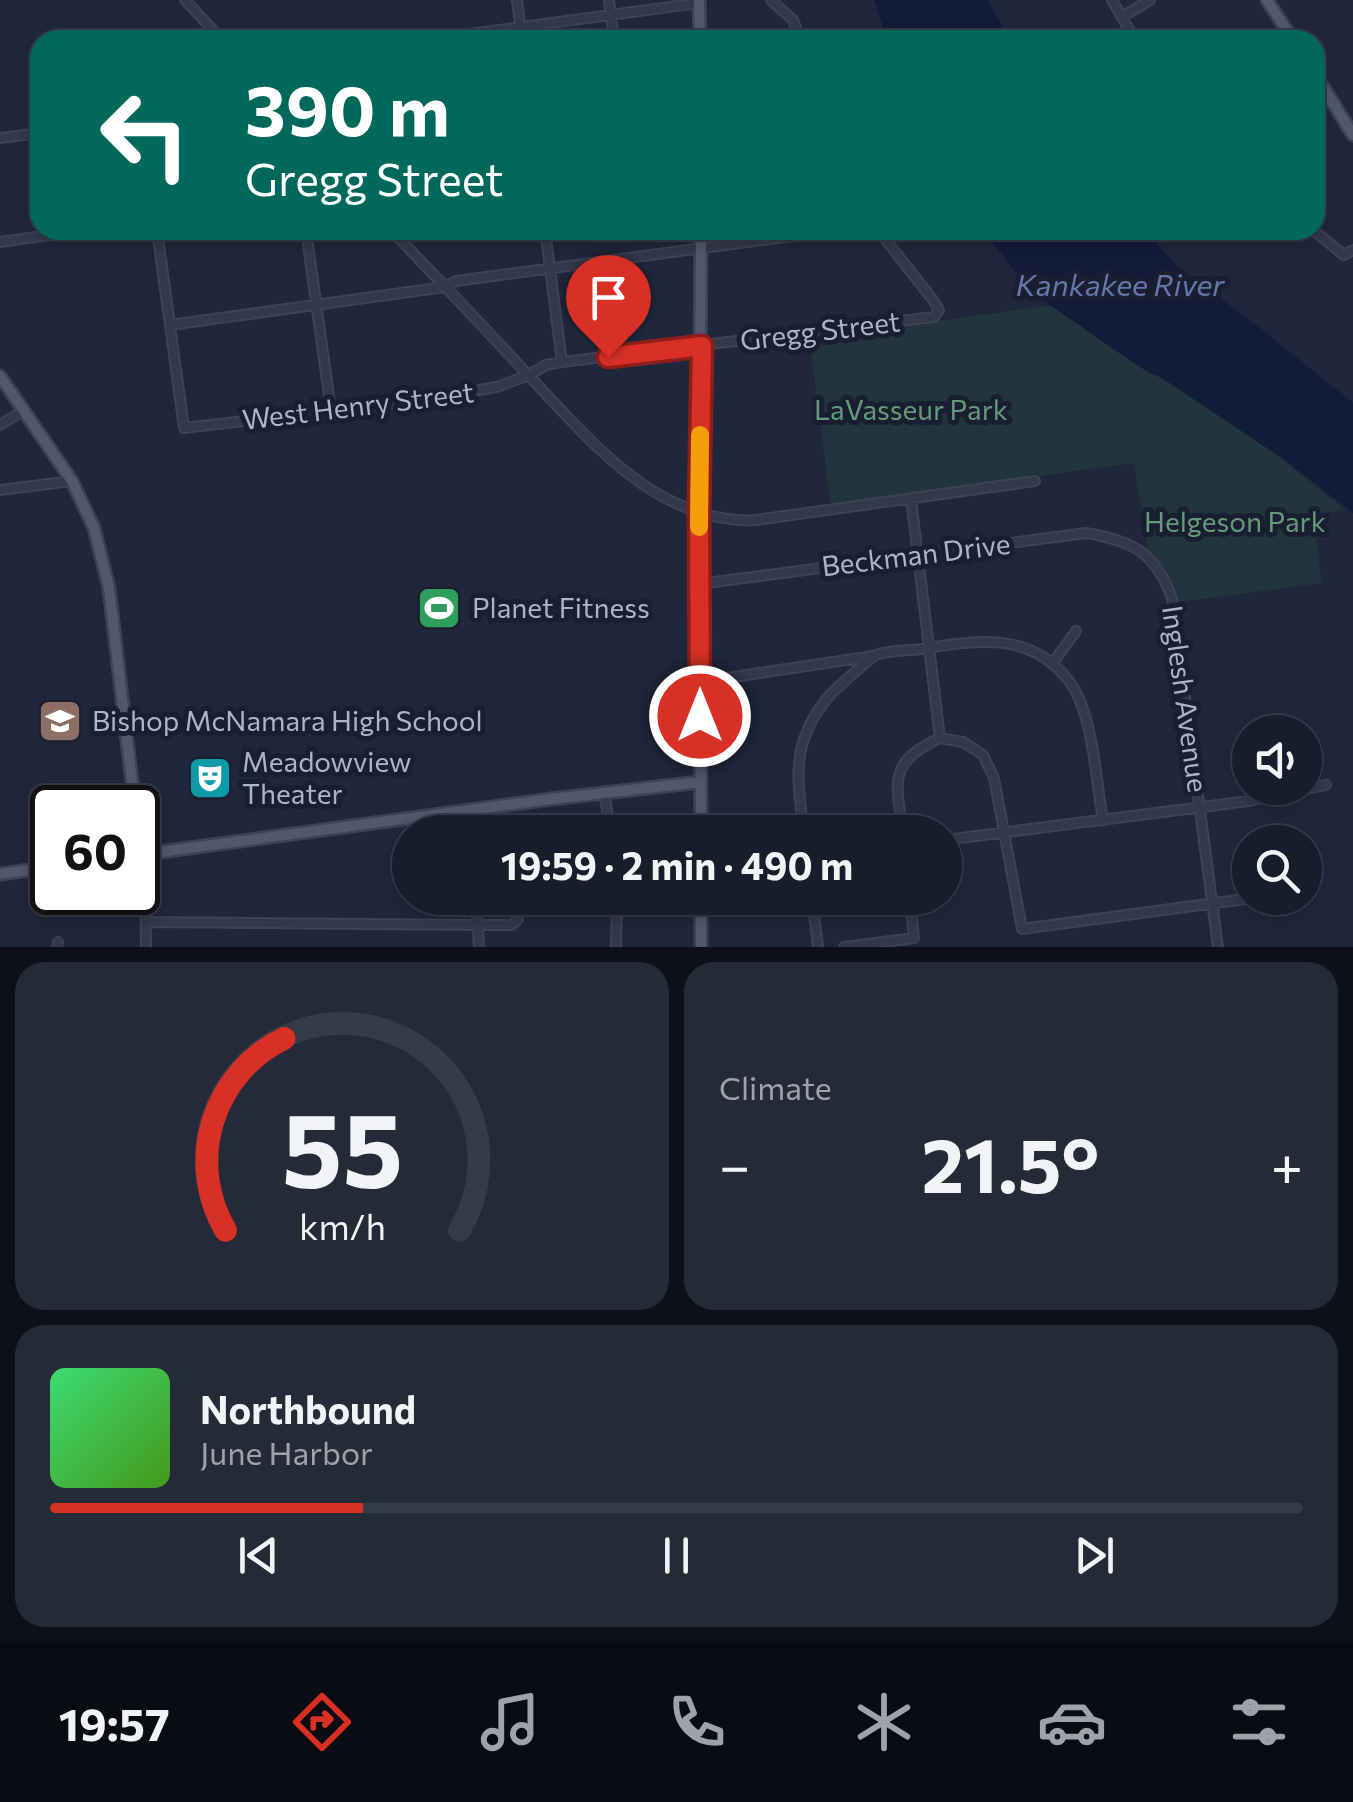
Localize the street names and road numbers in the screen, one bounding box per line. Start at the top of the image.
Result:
street label: Gregg Street [738,303,902,357]
street label: West Henry Street [240,374,476,436]
street label: Beckman Drive [820,526,1012,582]
street label: Inglesh Avenue [1156,603,1216,795]

